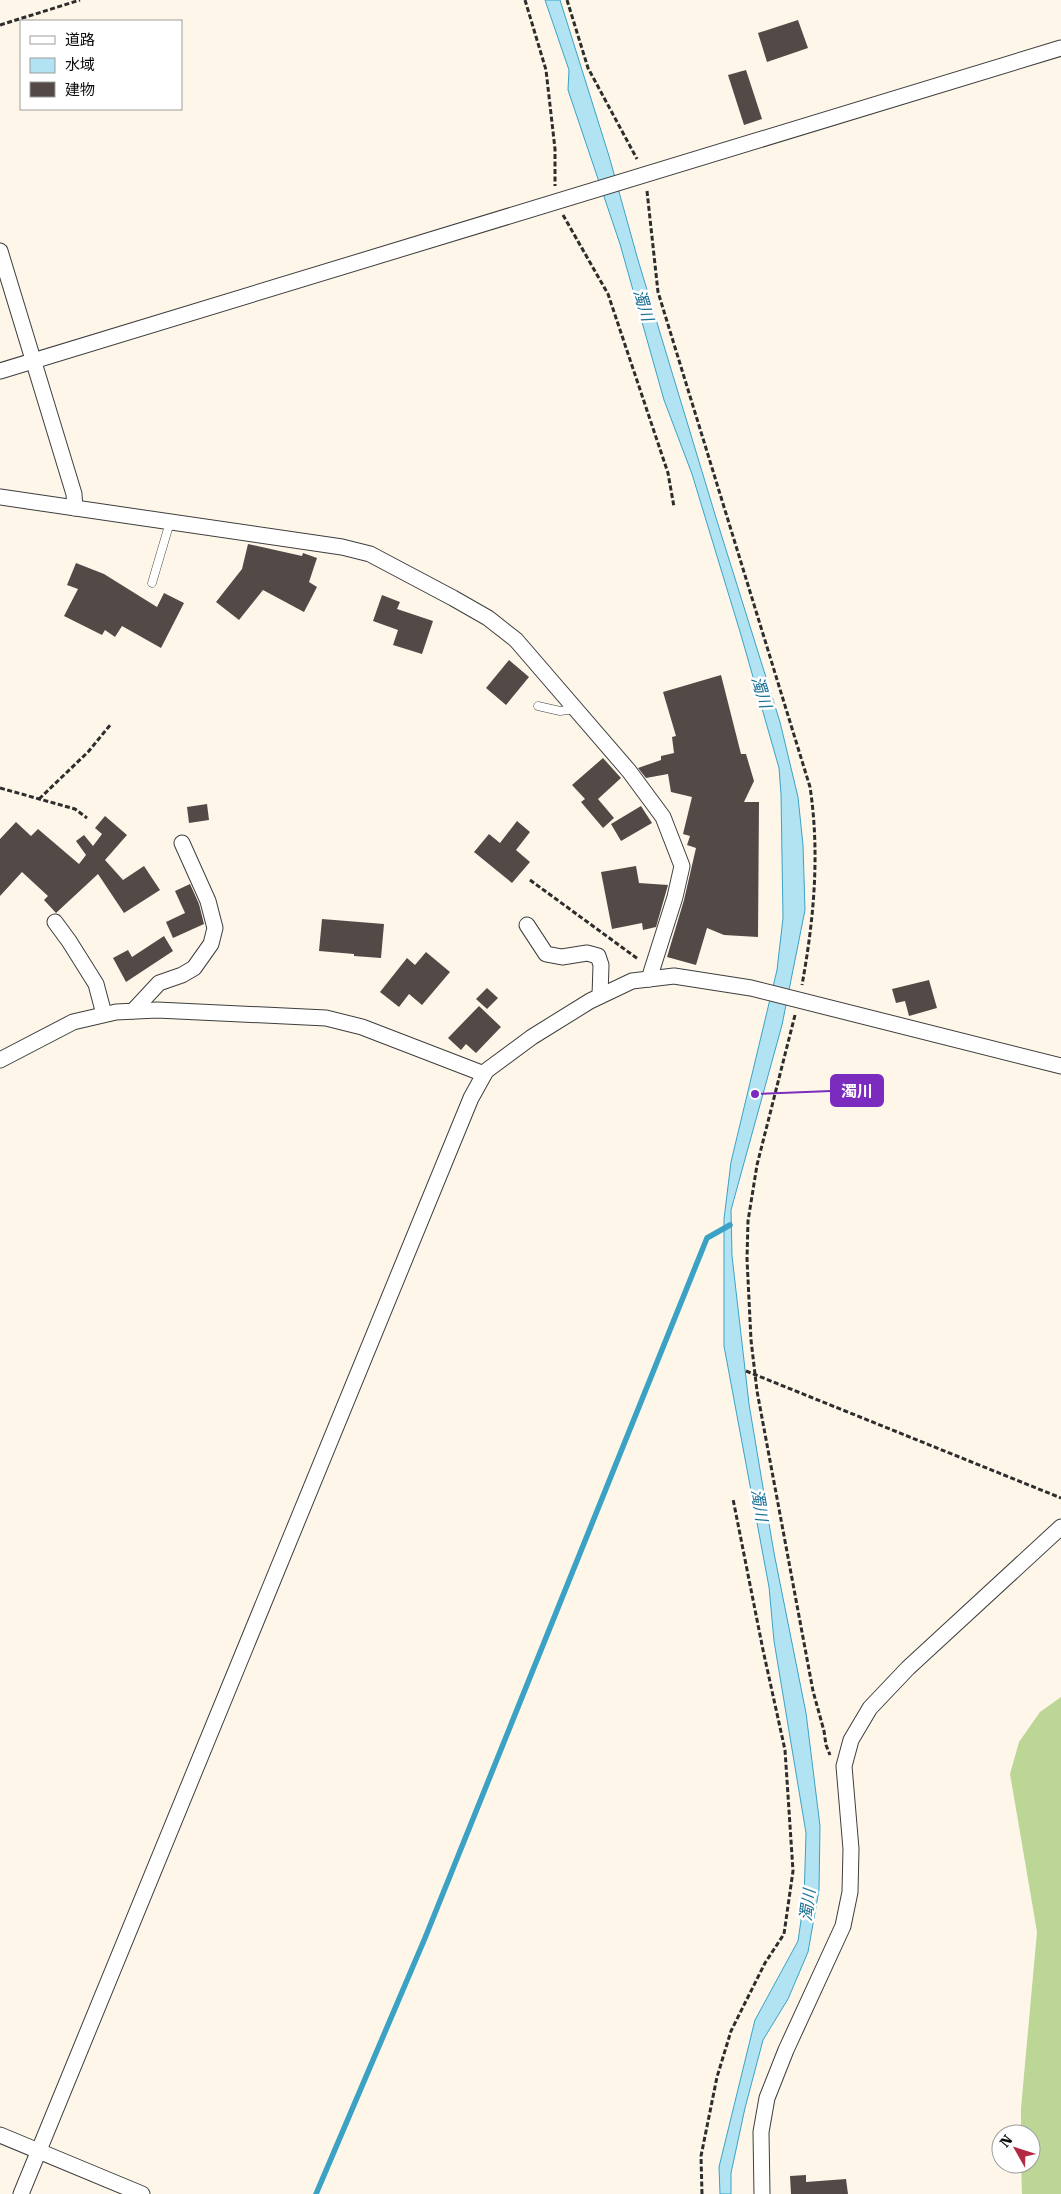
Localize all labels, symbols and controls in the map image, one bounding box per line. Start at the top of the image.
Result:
legend [20,20,182,110]
text: 道路 [65,31,95,49]
text: 水域 [65,56,95,74]
text: 建物 [65,81,95,99]
water label: 濁川 [630,287,658,325]
water label: 濁川 [748,674,776,712]
callout: 濁川 [831,1075,883,1106]
text: 濁川 [841,1082,873,1101]
water label: 濁川 [748,1488,772,1524]
water label: 濁川 [796,1886,819,1922]
north arrow [991,2124,1041,2174]
text: N [996,2131,1016,2150]

